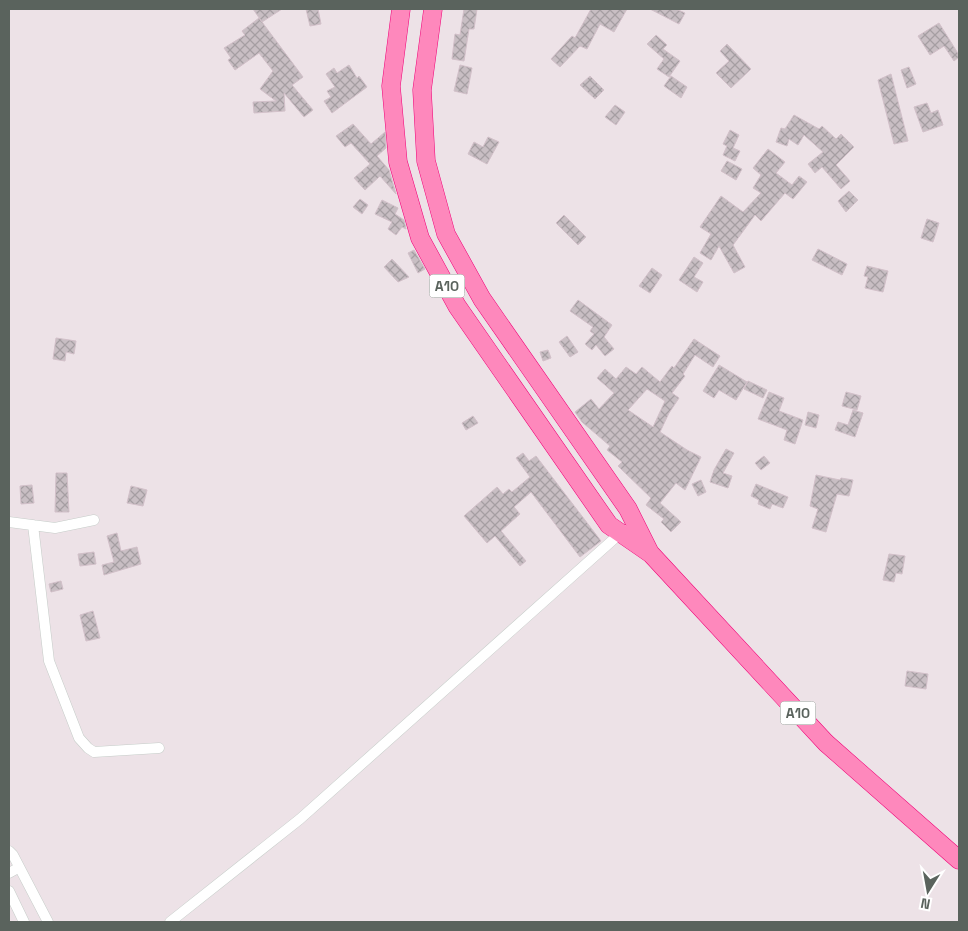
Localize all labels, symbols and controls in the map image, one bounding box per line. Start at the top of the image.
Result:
road number: A10 [430,274,464,298]
road number: A10 [780,701,816,724]
north arrow [903,866,953,916]
text: N [919,894,932,913]

